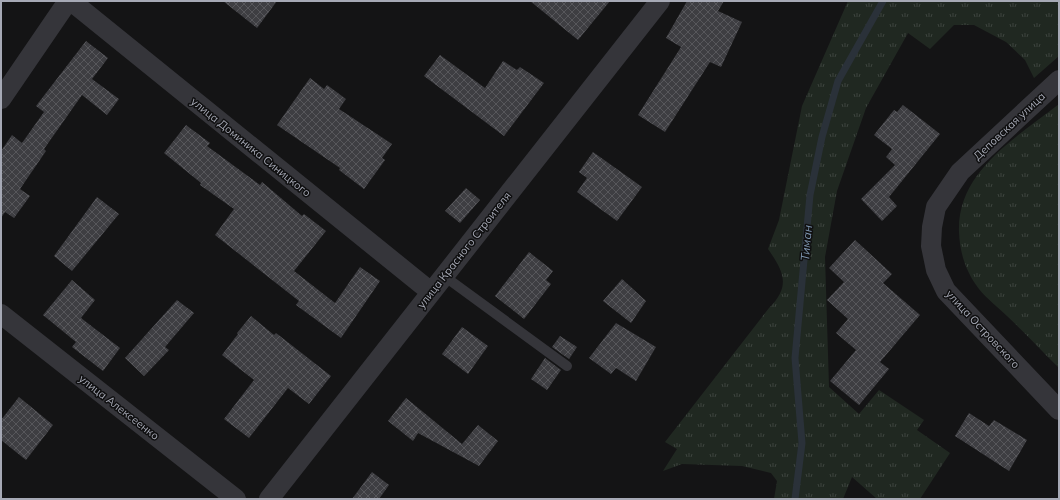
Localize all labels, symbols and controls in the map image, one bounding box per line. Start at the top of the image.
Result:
street label: Деповская улица [970,89,1048,163]
street label: улица Доминика Синицкого [188,94,314,200]
street label: улица Красного Строителя [414,189,514,311]
water label: Тиман [797,224,815,262]
street label: улица Островского [943,287,1023,371]
street label: улица Алексеенко [76,371,162,443]

